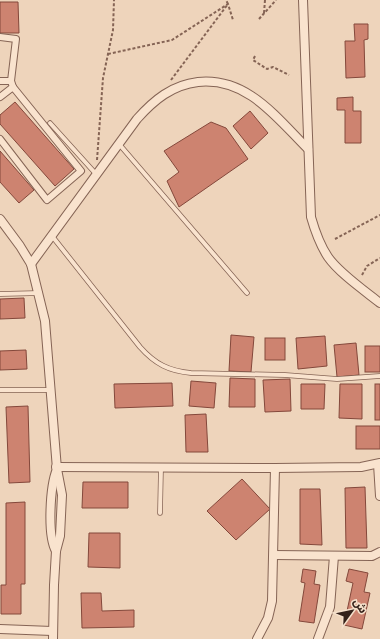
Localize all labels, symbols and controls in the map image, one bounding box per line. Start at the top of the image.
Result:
north arrow [332,591,372,631]
text: ش [350,595,370,616]

